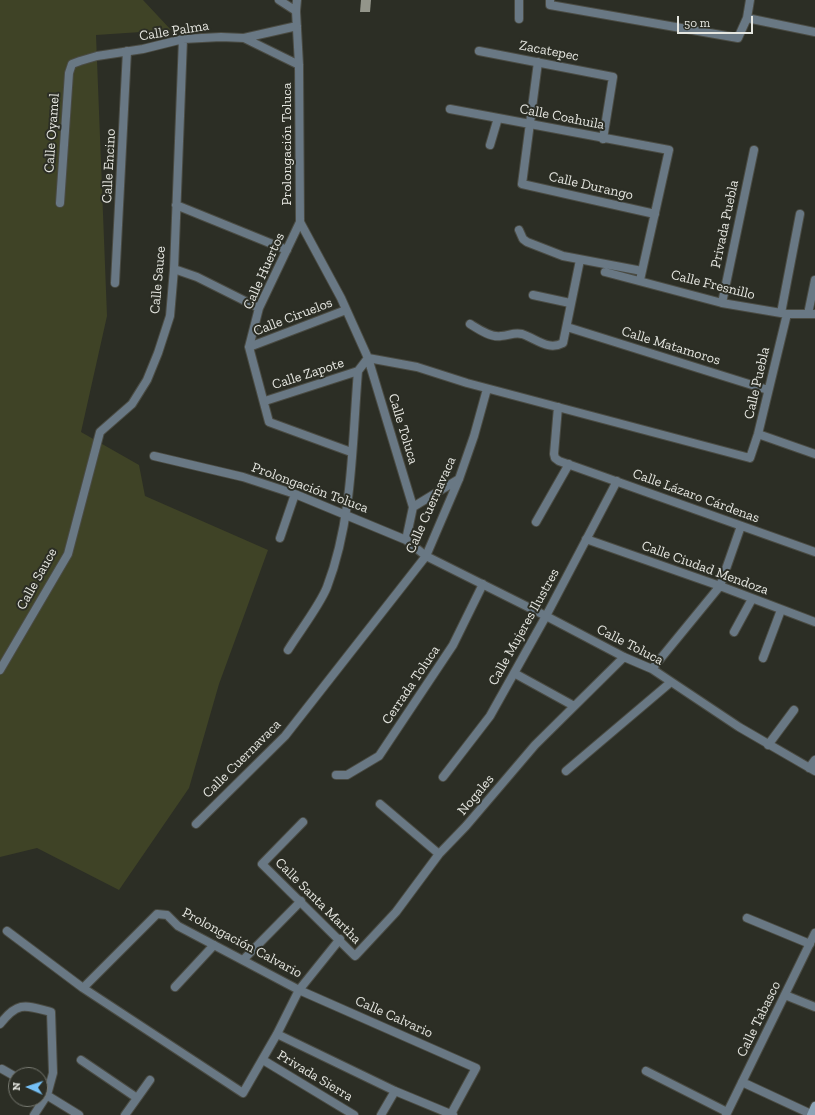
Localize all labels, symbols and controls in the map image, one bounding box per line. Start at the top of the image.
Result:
scale bar [679,8,755,34]
text: 50 m [684,16,710,30]
street label: Calle Palma [138,17,210,45]
street label: Zacatepec [518,37,580,65]
street label: Prolongación Toluca [279,82,295,206]
street label: Calle Oyamel [41,93,63,173]
street label: Calle Coahuila [518,101,606,133]
street label: Calle Encino [99,128,119,204]
street label: Calle Durango [547,168,635,204]
street label: Privada Puebla [707,178,743,270]
street label: Calle Huertos [240,230,288,312]
street label: Calle Sauce [147,245,169,315]
street label: Calle Fresnillo [669,266,757,304]
street label: Calle Ciruelos [251,294,335,340]
street label: Calle Matamoros [620,323,722,369]
street label: Calle Puebla [741,345,773,421]
street label: Calle Zapote [270,354,346,394]
street label: Calle Toluca [384,392,422,466]
street label: Calle Cuernavaca [402,454,460,556]
street label: Prolongación Toluca [249,459,371,517]
street label: Calle Lázaro Cárdenas [630,465,762,527]
street label: Calle Ciudad Mendoza [639,537,771,599]
street label: Calle Sauce [13,545,61,613]
street label: Calle Mujeres Ilustres [485,566,563,688]
street label: Calle Toluca [594,621,666,669]
street label: Cerrada Toluca [378,642,444,728]
street label: Calle Cuernavaca [199,716,285,802]
street label: Nogales [454,771,498,819]
street label: Calle Santa Martha [271,854,365,948]
street label: Prolongación Calvario [179,904,305,982]
street label: Calle Tabasco [733,978,785,1060]
street label: Calle Calvario [353,992,435,1042]
street label: Privada Sierra [274,1047,356,1105]
north arrow [8,1067,48,1107]
text: N [10,1082,23,1091]

